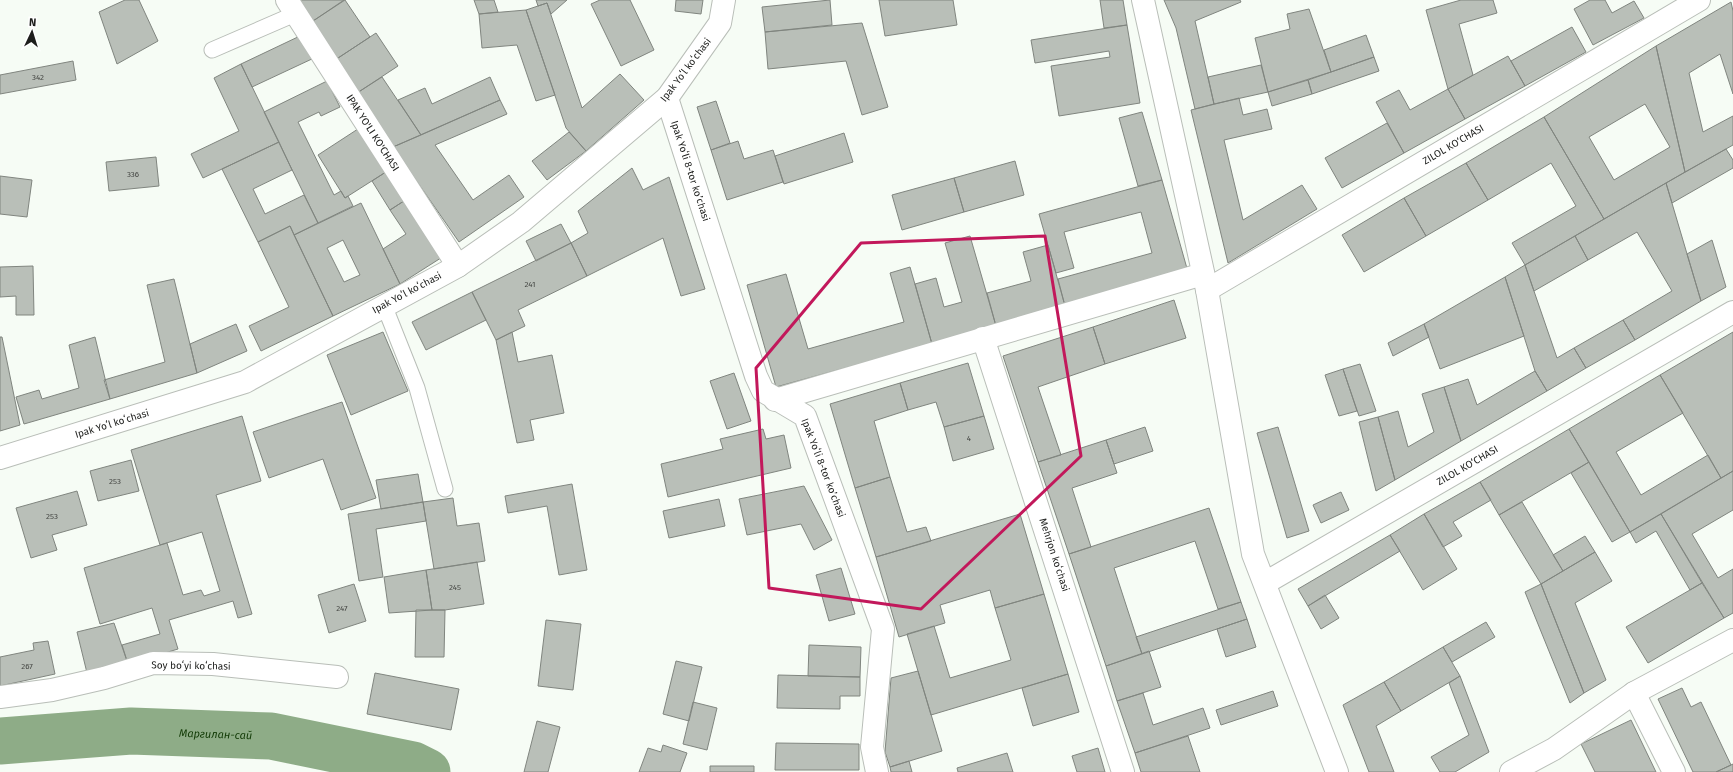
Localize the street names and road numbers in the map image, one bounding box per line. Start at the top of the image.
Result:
street label: Ipak Yoʻl koʻchasi [657,35,714,104]
street label: IPAK YO'LI KO'CHASI [343,92,401,174]
street label: Ipak Yoʻli 8-tor koʼchasi [668,119,713,223]
street label: ZILOL KO‘CHASI [1421,122,1486,167]
street label: Ipak Yoʻl koʻchasi [370,269,444,316]
street label: Ipak Yoʻl koʻchasi [73,406,151,441]
street label: Ipak Yoʻli 8-tor koʼchasi [799,416,848,519]
street label: ZILOL KO‘CHASI [1435,443,1500,488]
street label: Mehrjon koʻchasi [1036,517,1073,593]
street label: Soy boʻyi koʻchasi [151,658,231,673]

